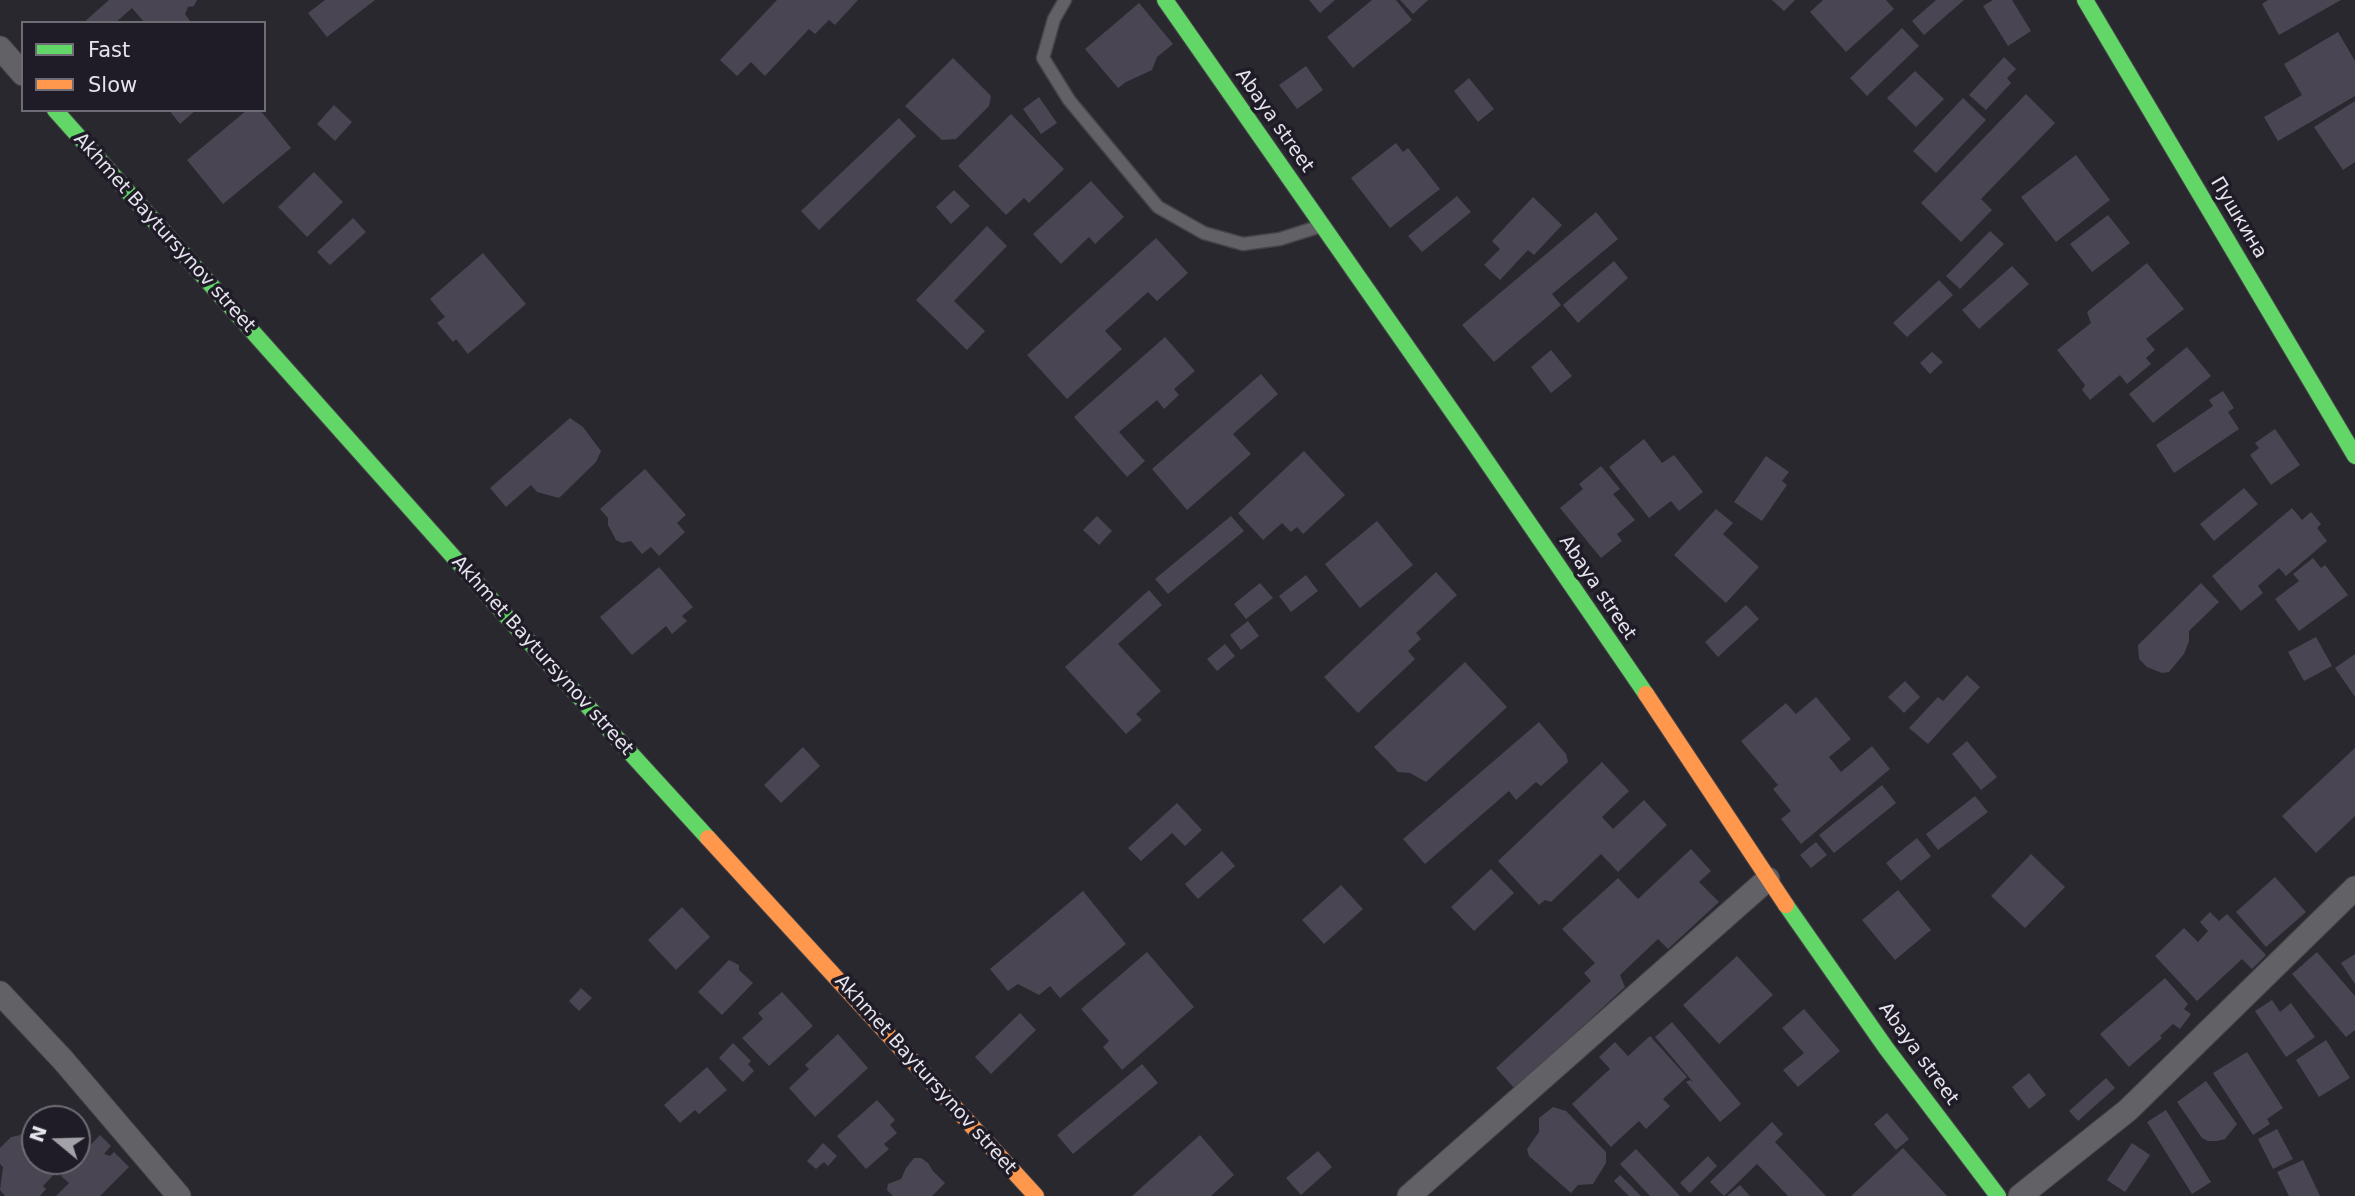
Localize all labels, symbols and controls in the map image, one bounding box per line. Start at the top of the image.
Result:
legend [21,21,266,112]
text: Fast [88,38,130,62]
street label: Abaya street [1230,65,1318,177]
text: Slow [88,73,137,97]
street label: Akhmet Baytursynov street [68,129,260,337]
street label: Пушкина [2205,173,2271,263]
street label: Abaya street [1554,531,1640,645]
street label: Akhmet Baytursynov street [446,552,638,760]
street label: Akhmet Baytursynov street [829,971,1021,1179]
street label: Abaya street [1873,998,1963,1110]
north arrow [21,1105,91,1175]
text: N [25,1123,51,1145]

